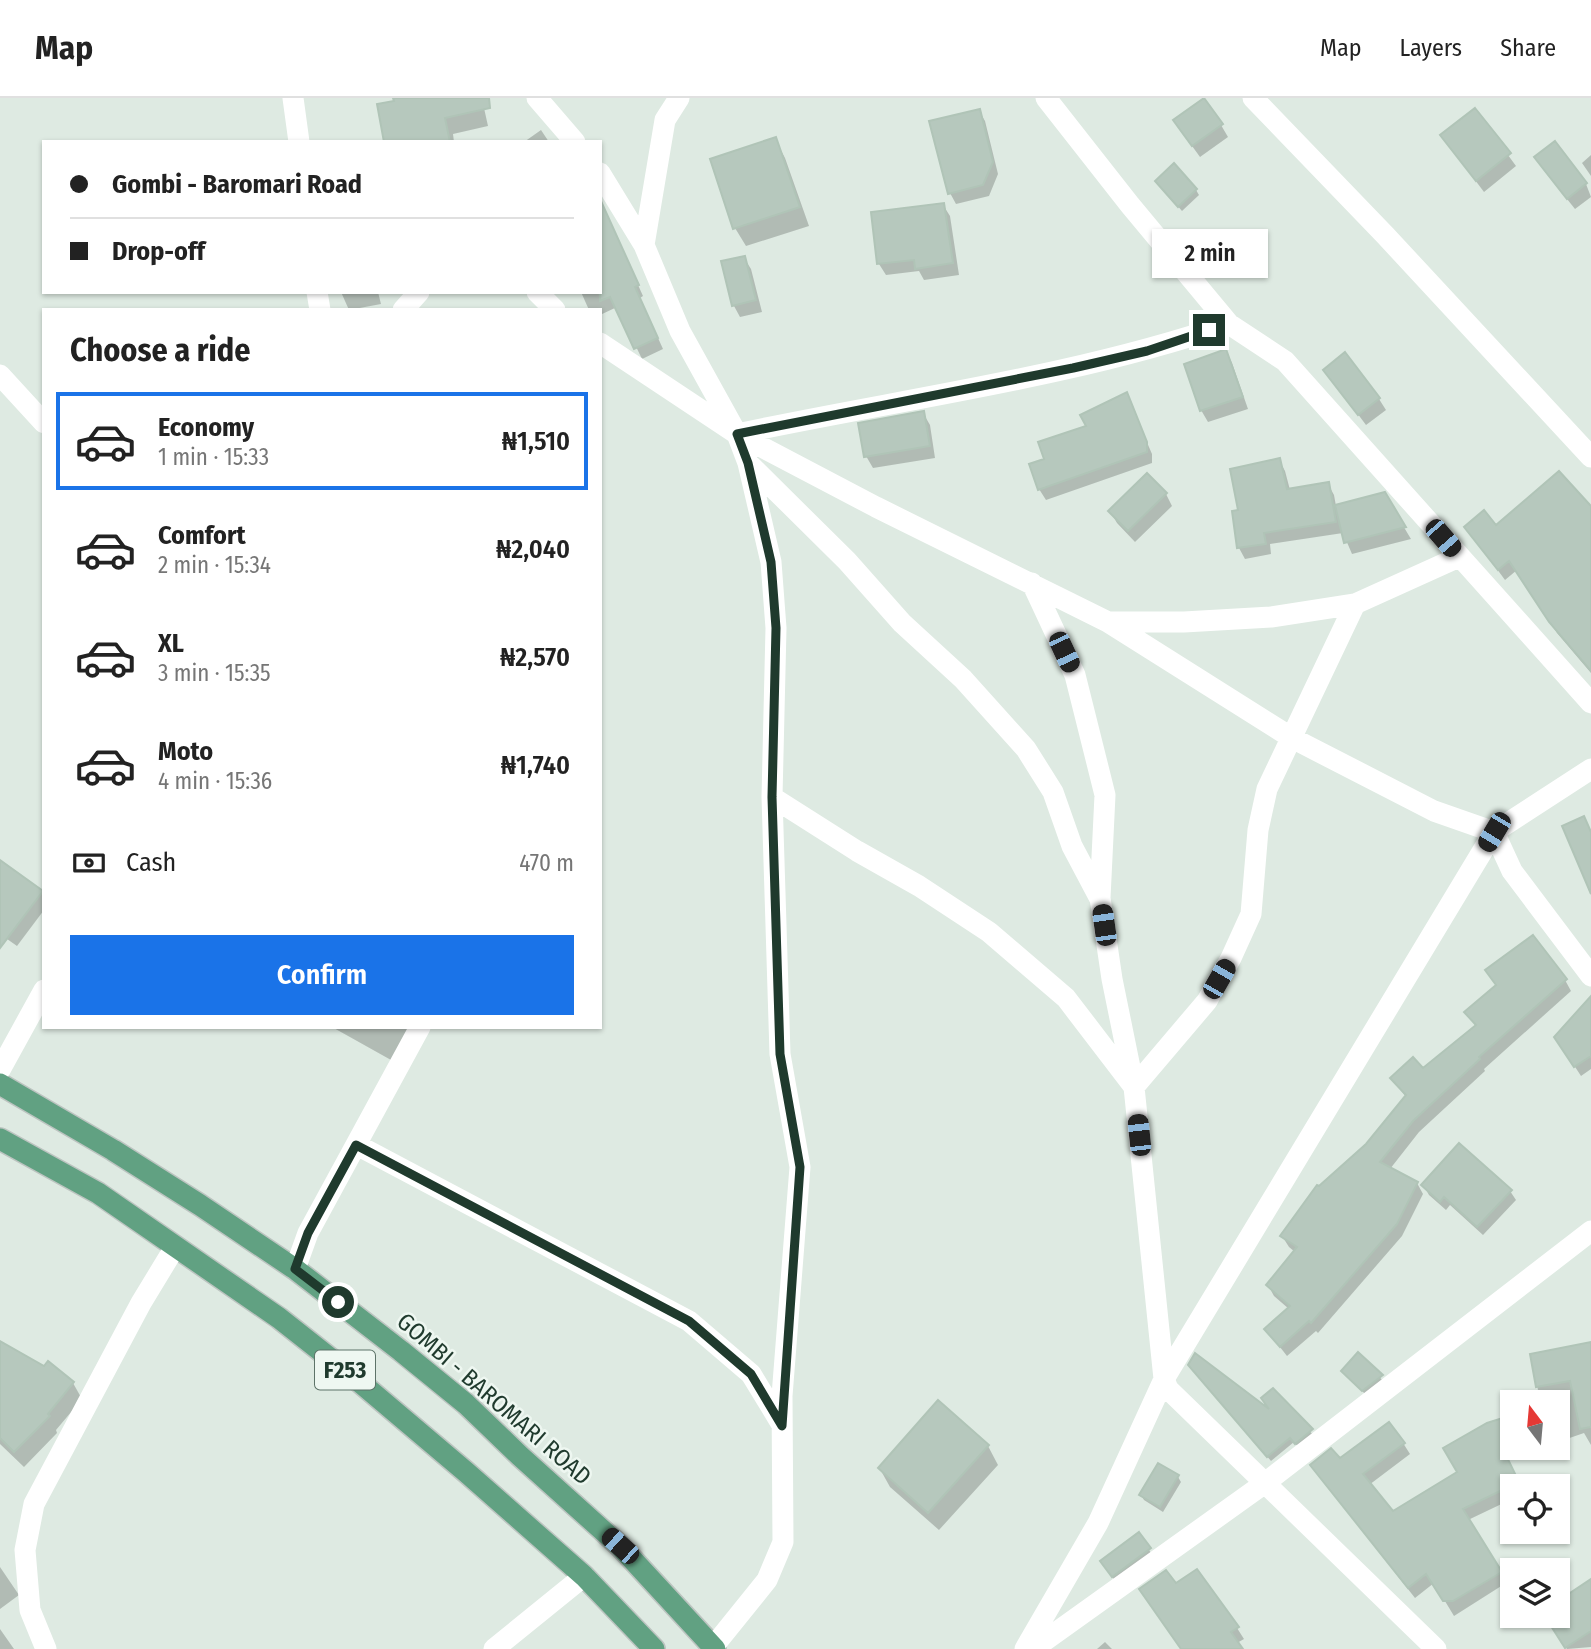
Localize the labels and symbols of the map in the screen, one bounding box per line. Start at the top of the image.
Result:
callout: 2 min [1151,229,1267,278]
route end [1193,314,1225,346]
car [1422,515,1465,561]
car [1046,629,1083,675]
car [1475,809,1514,855]
car [1091,903,1118,947]
car [1200,956,1239,1002]
car [1127,1113,1152,1157]
route start [322,1286,354,1318]
street label: GOMBI - BAROMARI ROAD [391,1307,597,1491]
road number: F253 [315,1350,375,1390]
north arrow [1500,1390,1570,1460]
car [598,1524,643,1568]

